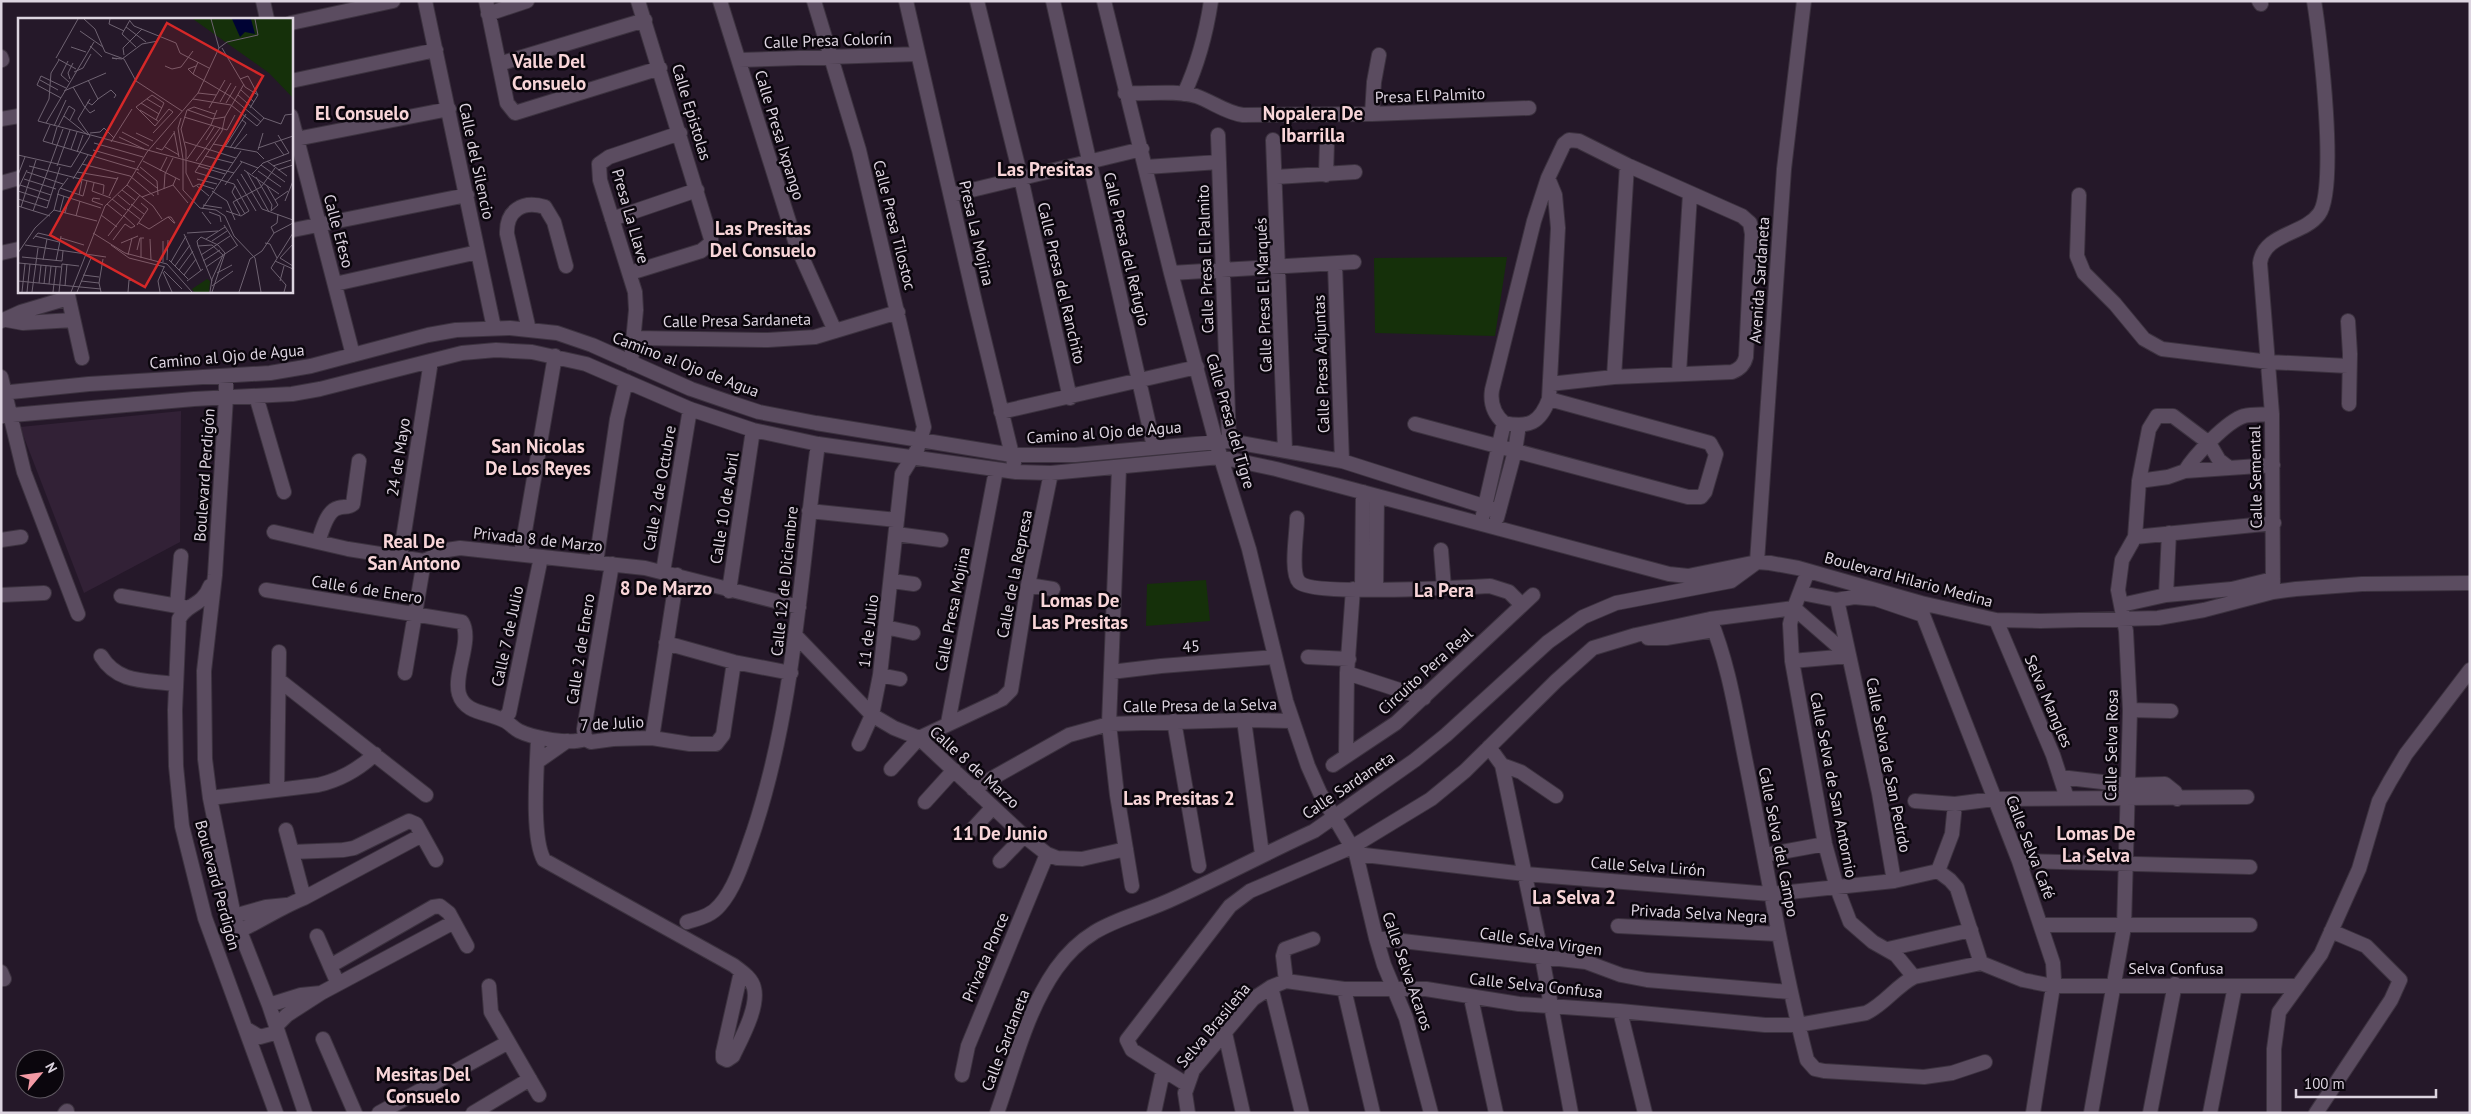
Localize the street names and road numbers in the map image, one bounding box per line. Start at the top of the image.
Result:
street label: Calle Presa Colorín [764,28,892,52]
street label: Calle Epistolas [668,61,716,163]
street label: Calle Presa Ixpango [751,68,809,202]
street label: Presa El Palmito [1374,83,1486,107]
street label: Calle del Silencio [455,101,499,221]
street label: Calle Presa Tilostoc [869,158,921,292]
street label: Presa La Llave [608,166,654,266]
street label: Calle Presa del Refugio [1100,170,1154,328]
street label: Presa La Mojina [955,178,999,288]
street label: Calle Presa El Palmito [1192,184,1218,334]
street label: Calle Efeso [320,192,358,270]
street label: Calle Presa del Ranchito [1034,200,1090,366]
street label: Avenida Sardaneta [1745,216,1773,344]
street label: Calle Presa El Marqués [1250,217,1276,373]
street label: Calle Presa Adjuntas [1309,294,1333,434]
street label: Calle Presa Sardaneta [663,309,811,331]
street label: Camino al Ojo de Agua [610,327,762,401]
street label: Camino al Ojo de Agua [149,339,305,373]
street label: Calle Presa del Tigre [1202,351,1260,491]
street label: Boulevard Perdigón [189,408,219,542]
street label: 24 de Mayo [382,416,414,498]
street label: Camino al Ojo de Agua [1026,417,1182,447]
street label: Calle 2 de Octubre [638,424,680,552]
street label: Calle Semental [2244,425,2266,529]
street label: Calle 10 de Abril [705,450,743,565]
street label: Calle 12 de Diciembre [766,505,802,657]
street label: Calle de la Represa [992,508,1036,640]
street label: Privada 8 de Marzo [472,522,604,556]
street label: Calle Presa Mojina [930,545,974,673]
street label: Boulevard Hilario Medina [1823,547,1995,611]
street label: Calle 6 de Enero [310,570,424,608]
street label: Calle 7 de Julio [487,584,527,688]
street label: Calle 2 de Enero [561,592,599,706]
street label: 11 de Julio [854,593,882,669]
street label: Circuito Pera Real [1373,623,1477,719]
street label: 45 [1182,635,1200,657]
street label: Selva Mangles [2021,652,2078,751]
street label: Calle Selva de San Pedrdo [1862,676,1916,854]
street label: Calle Selva Rosa [2100,689,2122,801]
street label: Calle Selva de San Antornio [1806,690,1862,880]
street label: Calle Presa de la Selva [1123,694,1277,716]
street label: 7 de Julio [580,711,644,735]
street label: Calle 8 de Marzo [926,721,1024,813]
street label: Calle Sardaneta [1298,747,1398,823]
street label: Calle Selva del Campo [1755,765,1803,919]
street label: Calle Selva Café [2002,792,2060,902]
street label: Boulevard Perdigón [191,818,245,952]
street label: Calle Selva Lirón [1590,852,1706,880]
street label: Privada Selva Negra [1630,899,1768,927]
street label: Privada Ponce [957,909,1013,1005]
street label: Calle Selva Acaros [1378,909,1438,1033]
street label: Calle Selva Virgen [1478,922,1604,960]
street label: Selva Confusa [2128,958,2224,978]
street label: Calle Selva Confusa [1468,968,1604,1002]
street label: Selva Brasileña [1172,979,1254,1071]
street label: Calle Sardaneta [976,986,1034,1094]

